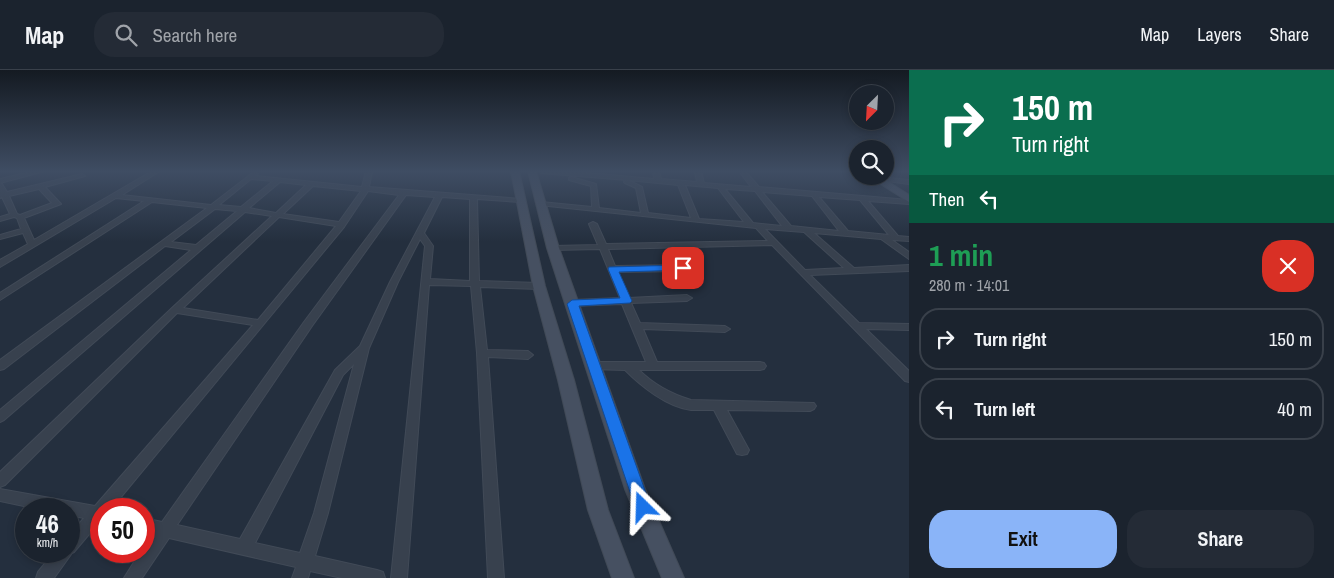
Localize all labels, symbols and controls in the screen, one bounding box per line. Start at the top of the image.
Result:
search box [94,12,444,57]
text: Map [25,19,64,51]
icon: search [112,21,140,49]
text: Search here [152,22,237,48]
text: Map [1141,22,1169,47]
text: Layers [1197,22,1242,47]
text: Share [1270,22,1309,47]
text: 150 m [1012,84,1093,131]
north arrow [849,85,894,130]
map controls [849,85,894,185]
icon: right [929,90,994,155]
text: Turn right [1012,129,1089,159]
button: search [849,140,894,185]
icon: left [975,185,1003,213]
text: Then [929,186,965,212]
text: 1 min [929,235,993,275]
button: close [1262,240,1314,292]
pin [662,247,704,289]
icon: arrive [669,254,697,282]
text: 280 m · 14:01 [929,274,1009,296]
icon: right [931,325,959,353]
text: Turn right [974,326,1046,352]
text: 150 m [1269,326,1312,352]
icon: left [931,395,959,423]
text: Turn left [974,396,1035,422]
text: 40 m [1277,396,1312,422]
position arrow [616,480,668,532]
speed limit sign: 50 [90,498,155,563]
text: 46 [36,507,59,541]
button: Exit [929,510,1117,568]
button: Share [1127,510,1314,568]
text: km/h [37,535,58,551]

